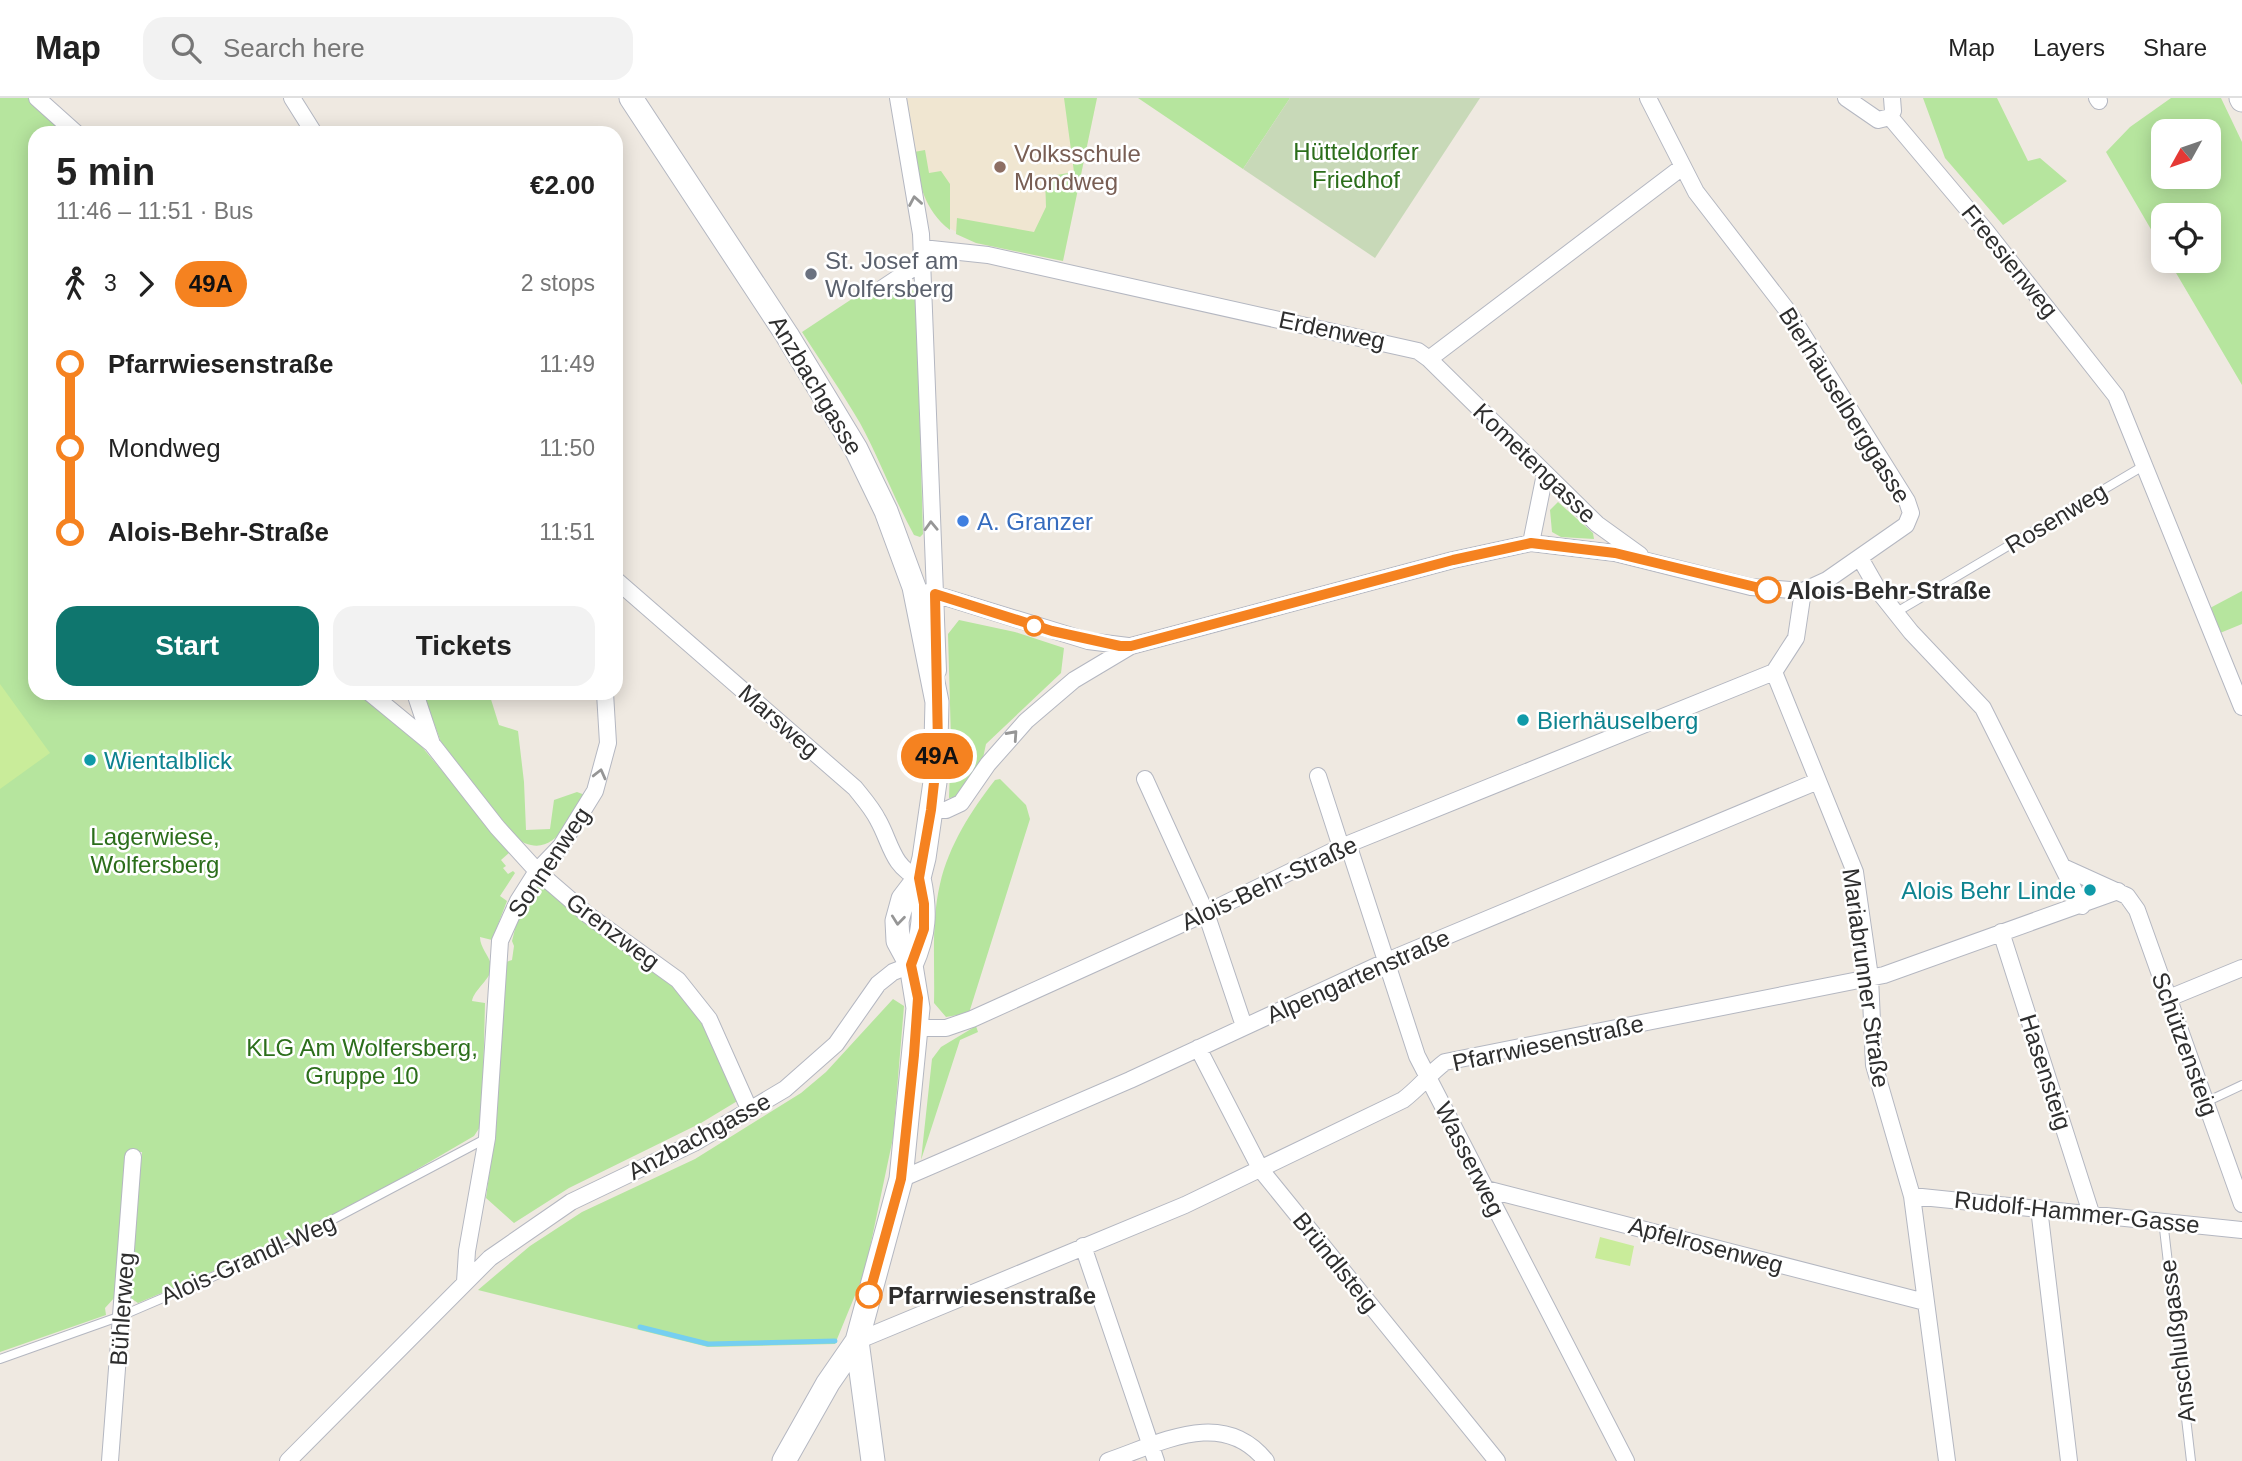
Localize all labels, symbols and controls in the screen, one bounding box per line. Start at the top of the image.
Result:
search box [143,17,633,80]
text: Map [35,29,101,66]
icon: search [167,29,205,67]
text: Search here [223,33,365,63]
text: Map [1948,34,1995,61]
text: Layers [2033,34,2105,61]
text: Share [2143,34,2207,61]
north arrow [2151,119,2221,189]
map controls [2151,119,2221,273]
park label: Hütteldorfer Friedhof [1293,138,1419,193]
place label: Volksschule Mondweg [1014,140,1141,195]
text: 5 min [56,151,155,193]
marker: Volksschule Mondweg [992,159,1008,175]
text: €2.00 [530,170,595,200]
one-way arrow [909,195,924,207]
text: 11:46 – 11:51 · Bus [56,198,253,224]
street label: Freesienweg [1956,199,2064,323]
button: locate [2151,203,2221,273]
place label: St. Josef am Wolfersberg [825,247,958,302]
icon: walk [56,265,94,303]
icon: forward [127,265,165,303]
marker: St. Josef am Wolfersberg [803,266,819,282]
text: 3 [104,270,117,296]
text: 49A [189,270,233,297]
text: 2 stops [521,270,595,296]
street label: Bierhäuselberggasse [1774,302,1916,508]
street label: Erdenweg [1276,306,1388,354]
street label: Anzbachgasse [764,311,868,459]
text: Pfarrwiesenstraße [108,349,333,379]
text: 11:49 [539,351,595,377]
street label: Kometengasse [1468,398,1602,528]
text: Mondweg [108,433,221,463]
text: 11:50 [539,435,595,461]
street label: Rosenweg [2000,477,2112,559]
place label: A. Granzer [977,508,1093,535]
marker: A. Granzer [955,513,971,529]
text: Alois-Behr-Straße [108,517,329,547]
text: 11:51 [539,519,595,545]
one-way arrow [923,520,938,531]
marker: Alois-Behr-Straße [1755,577,1781,603]
place label: Alois-Behr-Straße [1787,577,1991,604]
button: Start [56,606,319,686]
button: Tickets [333,606,595,686]
unlabelled marker [1024,616,1044,636]
street label: Marsweg [733,679,825,763]
place label: Bierhäuselberg [1537,707,1698,734]
marker: Bierhäuselberg [1515,712,1531,728]
one-way arrow [1005,730,1017,743]
line badge: 49A [897,733,977,779]
text: 49A [915,742,959,769]
place label: Wientalblick [104,747,233,774]
marker: Wientalblick [82,752,98,768]
one-way arrow [592,768,606,780]
street label: Sonnenweg [502,802,596,922]
park label: Lagerwiese, Wolfersberg [90,823,220,878]
street label: Alois-Behr-Straße [1177,830,1361,936]
street label: Mariabrunner Straße [1837,866,1895,1090]
place label: Alois Behr Linde [1901,877,2076,904]
marker: Alois Behr Linde [2082,882,2098,898]
street label: Grenzweg [561,887,665,975]
one-way arrow [891,915,906,926]
street label: Alpengartenstraße [1262,924,1454,1028]
street label: Schützensteig [2147,969,2223,1119]
street label: Pfarrwiesenstraße [1450,1010,1646,1076]
street label: Hasensteig [2015,1011,2077,1133]
park label: KLG Am Wolfersberg, Gruppe 10 [246,1034,478,1089]
street label: Anzbachgasse [623,1087,775,1185]
street label: Wasserweg [1430,1097,1510,1221]
street label: Rudolf-Hammer-Gasse [1953,1186,2201,1238]
street label: Bründlsteig [1288,1207,1384,1317]
street label: Alois-Grandl-Weg [156,1208,340,1310]
street label: Apfelrosenweg [1626,1211,1786,1279]
street label: Bühlerweg [105,1251,139,1367]
street label: Anschlußgasse [2154,1258,2200,1424]
marker: Pfarrwiesenstraße [856,1282,882,1308]
place label: Pfarrwiesenstraße [888,1282,1096,1309]

